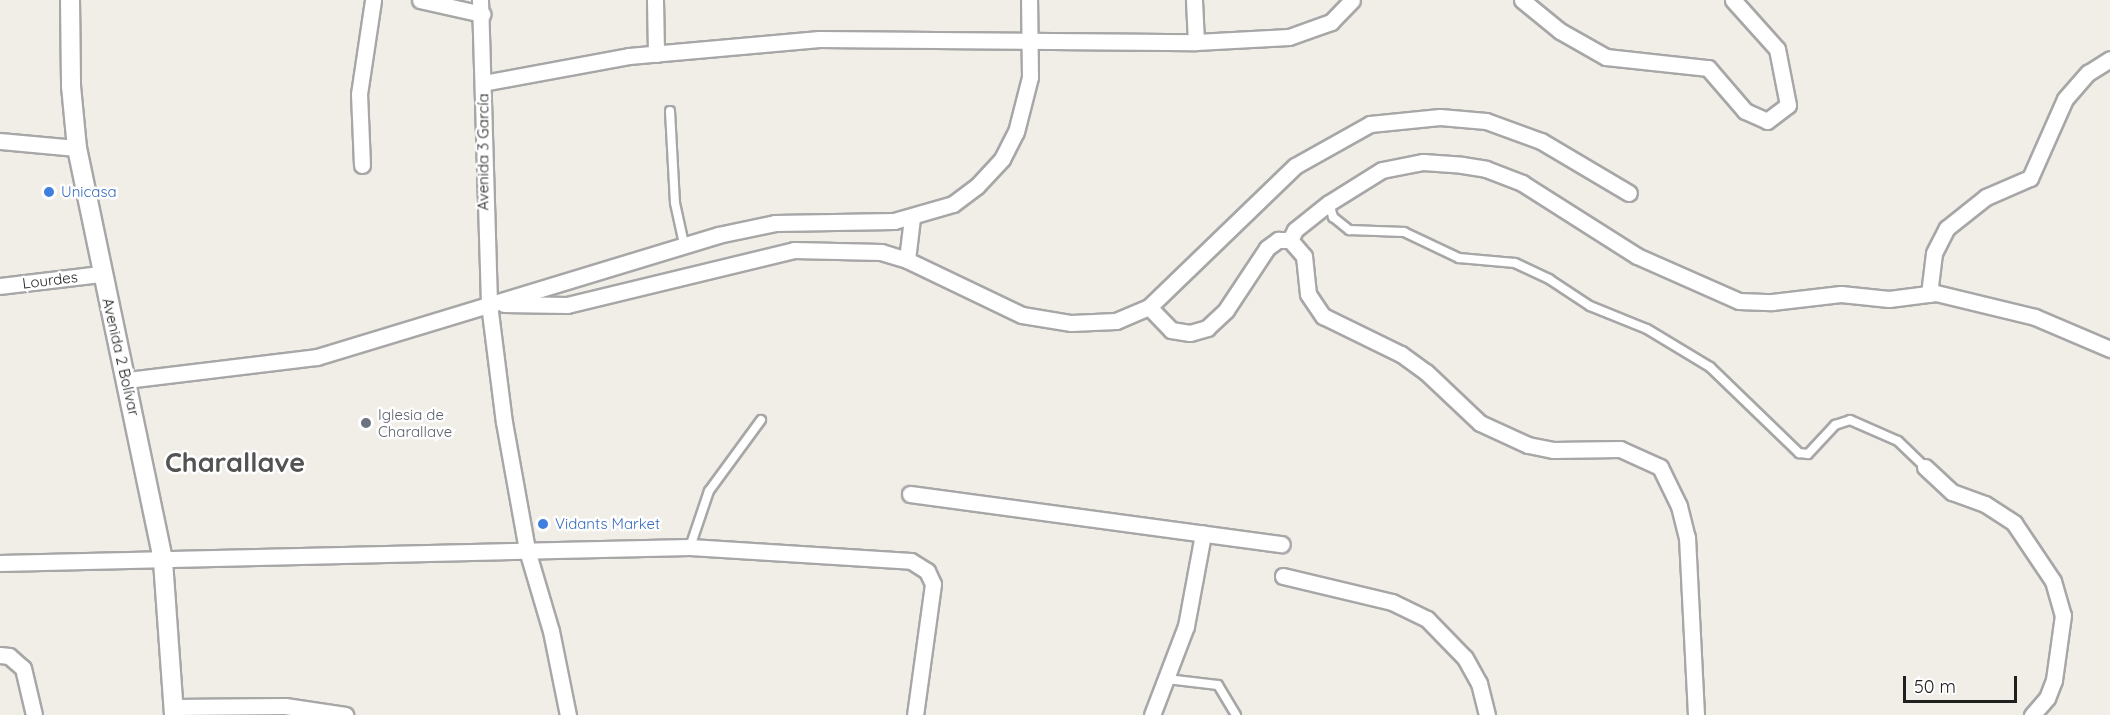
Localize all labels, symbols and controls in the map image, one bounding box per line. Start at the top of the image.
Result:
street label: Avenida 3 García [474,94,492,210]
place label: Unicasa [61,183,117,201]
marker: Unicasa [42,185,56,199]
street label: Lourdes [21,268,79,292]
street label: Avenida 2 Bolívar [99,296,143,418]
place label: Iglesia de Charallave [378,405,452,440]
marker: Iglesia de Charallave [359,416,373,430]
district label: Charallave [165,447,305,479]
place label: Vidants Market [555,515,660,533]
marker: Vidants Market [536,517,550,531]
scale bar [1906,664,2020,702]
text: 50 m [1914,675,1956,698]

